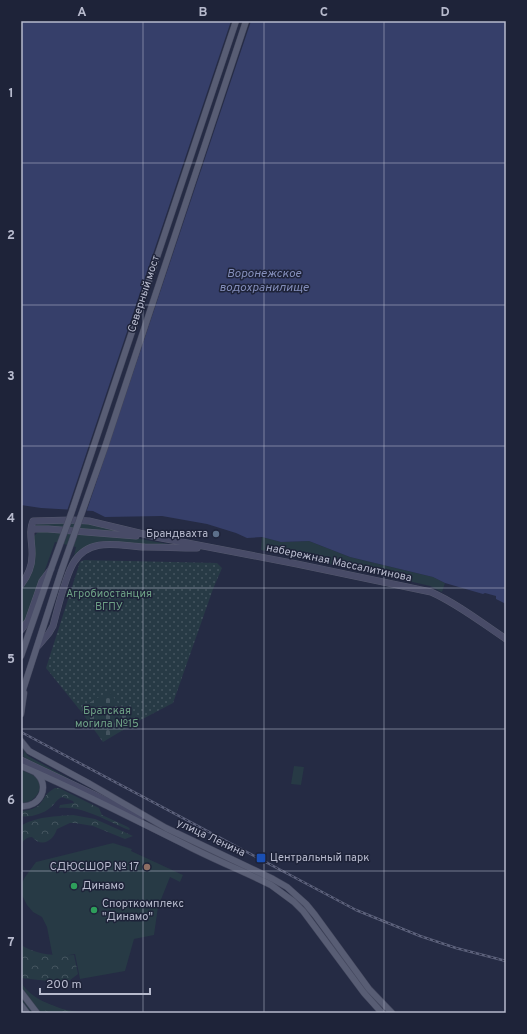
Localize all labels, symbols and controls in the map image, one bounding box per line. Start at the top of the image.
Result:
text: A [77,5,87,21]
text: B [199,5,208,21]
text: C [320,5,328,21]
text: D [440,5,450,21]
text: 1 [8,86,14,102]
text: 2 [7,228,15,244]
street label: Северный мост [125,254,163,334]
water label: Воронежское водохранилище [219,266,310,296]
text: 3 [7,369,15,385]
text: 4 [7,511,15,527]
place label: Брандвахта [146,527,208,541]
marker: Брандвахта [211,529,221,539]
street label: набережная Массалитинова [265,541,413,585]
park label: Агробиостанция ВГПУ [66,587,152,614]
text: 5 [7,652,15,668]
park label: Братская могила №15 [75,704,139,731]
text: 6 [7,793,15,809]
street label: улица Ленина [174,816,248,860]
place label: Центральный парк [270,851,370,865]
marker: Центральный парк [255,852,267,864]
place label: СДЮСШОР № 17 [50,860,139,874]
marker: СДЮСШОР № 17 [142,862,152,872]
place label: Динамо [82,879,124,893]
marker: Динамо [69,881,79,891]
place label: Спорткомплекс "Динамо" [102,897,184,924]
marker: Спорткомплекс "Динамо" [89,905,99,915]
text: 7 [8,935,15,951]
scale bar [40,970,150,996]
text: 200 m [46,977,82,993]

